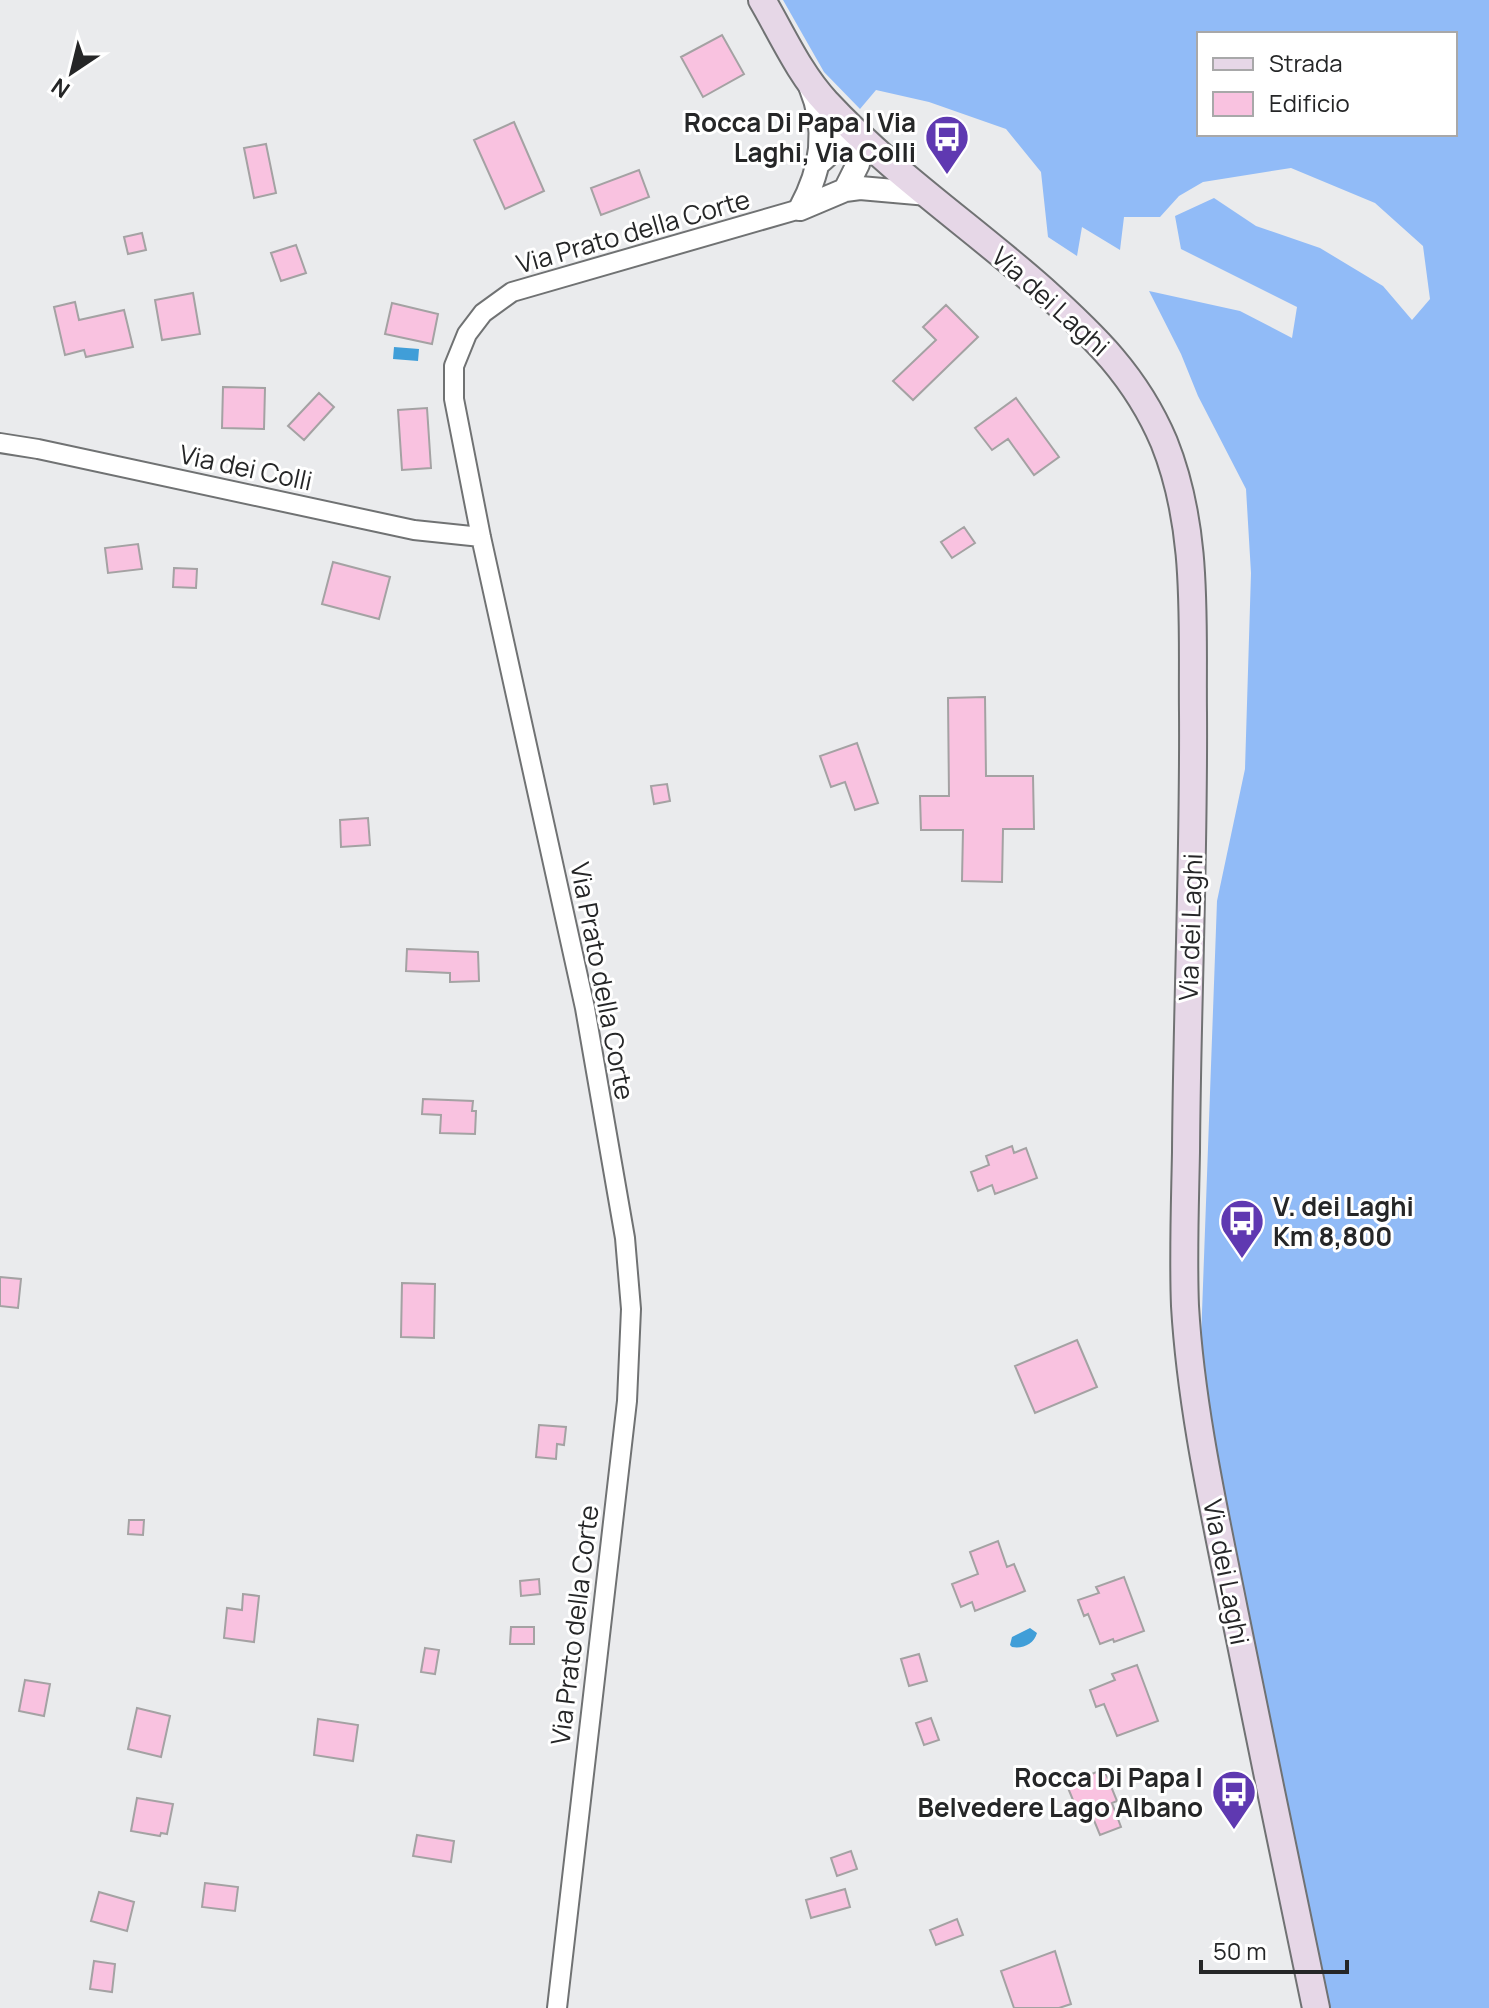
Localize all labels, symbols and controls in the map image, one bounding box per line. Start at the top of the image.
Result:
north arrow [32,32,112,112]
legend [1197,32,1457,136]
text: Strada [1269,46,1342,79]
text: N [45,72,76,105]
text: Edificio [1269,86,1350,119]
place label: Rocca Di Papa | Via Laghi, Via Colli [684,104,916,170]
bus stop icon: Rocca Di Papa | Via Laghi, Via Colli [923,113,971,176]
street label: Via Prato della Corte [512,180,754,282]
street label: Via dei Laghi [984,238,1118,364]
street label: Via dei Colli [176,435,316,499]
street label: Via dei Laghi [1169,853,1211,1001]
street label: Via Prato della Corte [562,859,644,1103]
place label: V. dei Laghi Km 8,800 [1273,1188,1414,1254]
bus stop icon: V. dei Laghi Km 8,800 [1218,1197,1266,1260]
street label: Via dei Laghi [1195,1496,1259,1648]
street label: Via Prato della Corte [541,1503,607,1747]
place label: Rocca Di Papa | Belvedere Lago Albano [918,1759,1203,1825]
bus stop icon: Rocca Di Papa | Belvedere Lago Albano [1210,1768,1258,1831]
scale bar [1201,1924,1347,1974]
text: 50 m [1213,1934,1267,1967]

